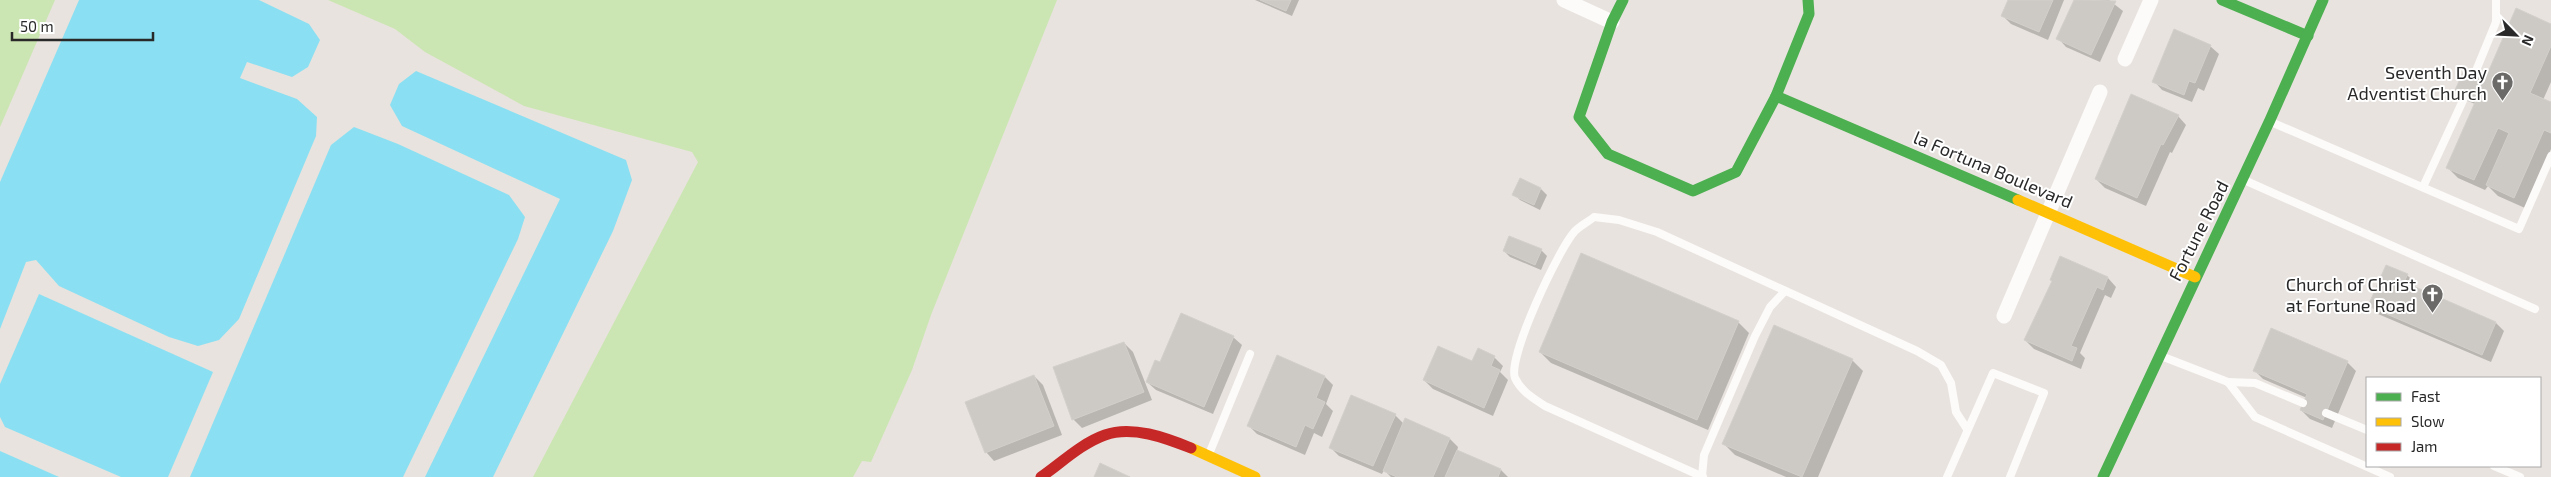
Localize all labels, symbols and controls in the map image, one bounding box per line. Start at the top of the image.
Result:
scale bar [12,10,154,42]
north arrow [2491,10,2541,60]
text: 50 m [20,17,54,35]
text: N [2519,32,2538,49]
place label: Seventh Day Adventist Church [2347,61,2487,104]
church icon: Seventh Day Adventist Church [2491,71,2515,102]
street label: la Fortuna Boulevard [1910,126,2076,213]
street label: Fortune Road [2163,177,2233,284]
place label: Church of Christ at Fortune Road [2286,273,2416,316]
church icon: Church of Christ at Fortune Road [2420,283,2444,314]
legend [2366,377,2541,467]
text: Fast [2411,387,2441,405]
text: Slow [2411,412,2445,430]
text: Jam [2411,437,2437,455]

